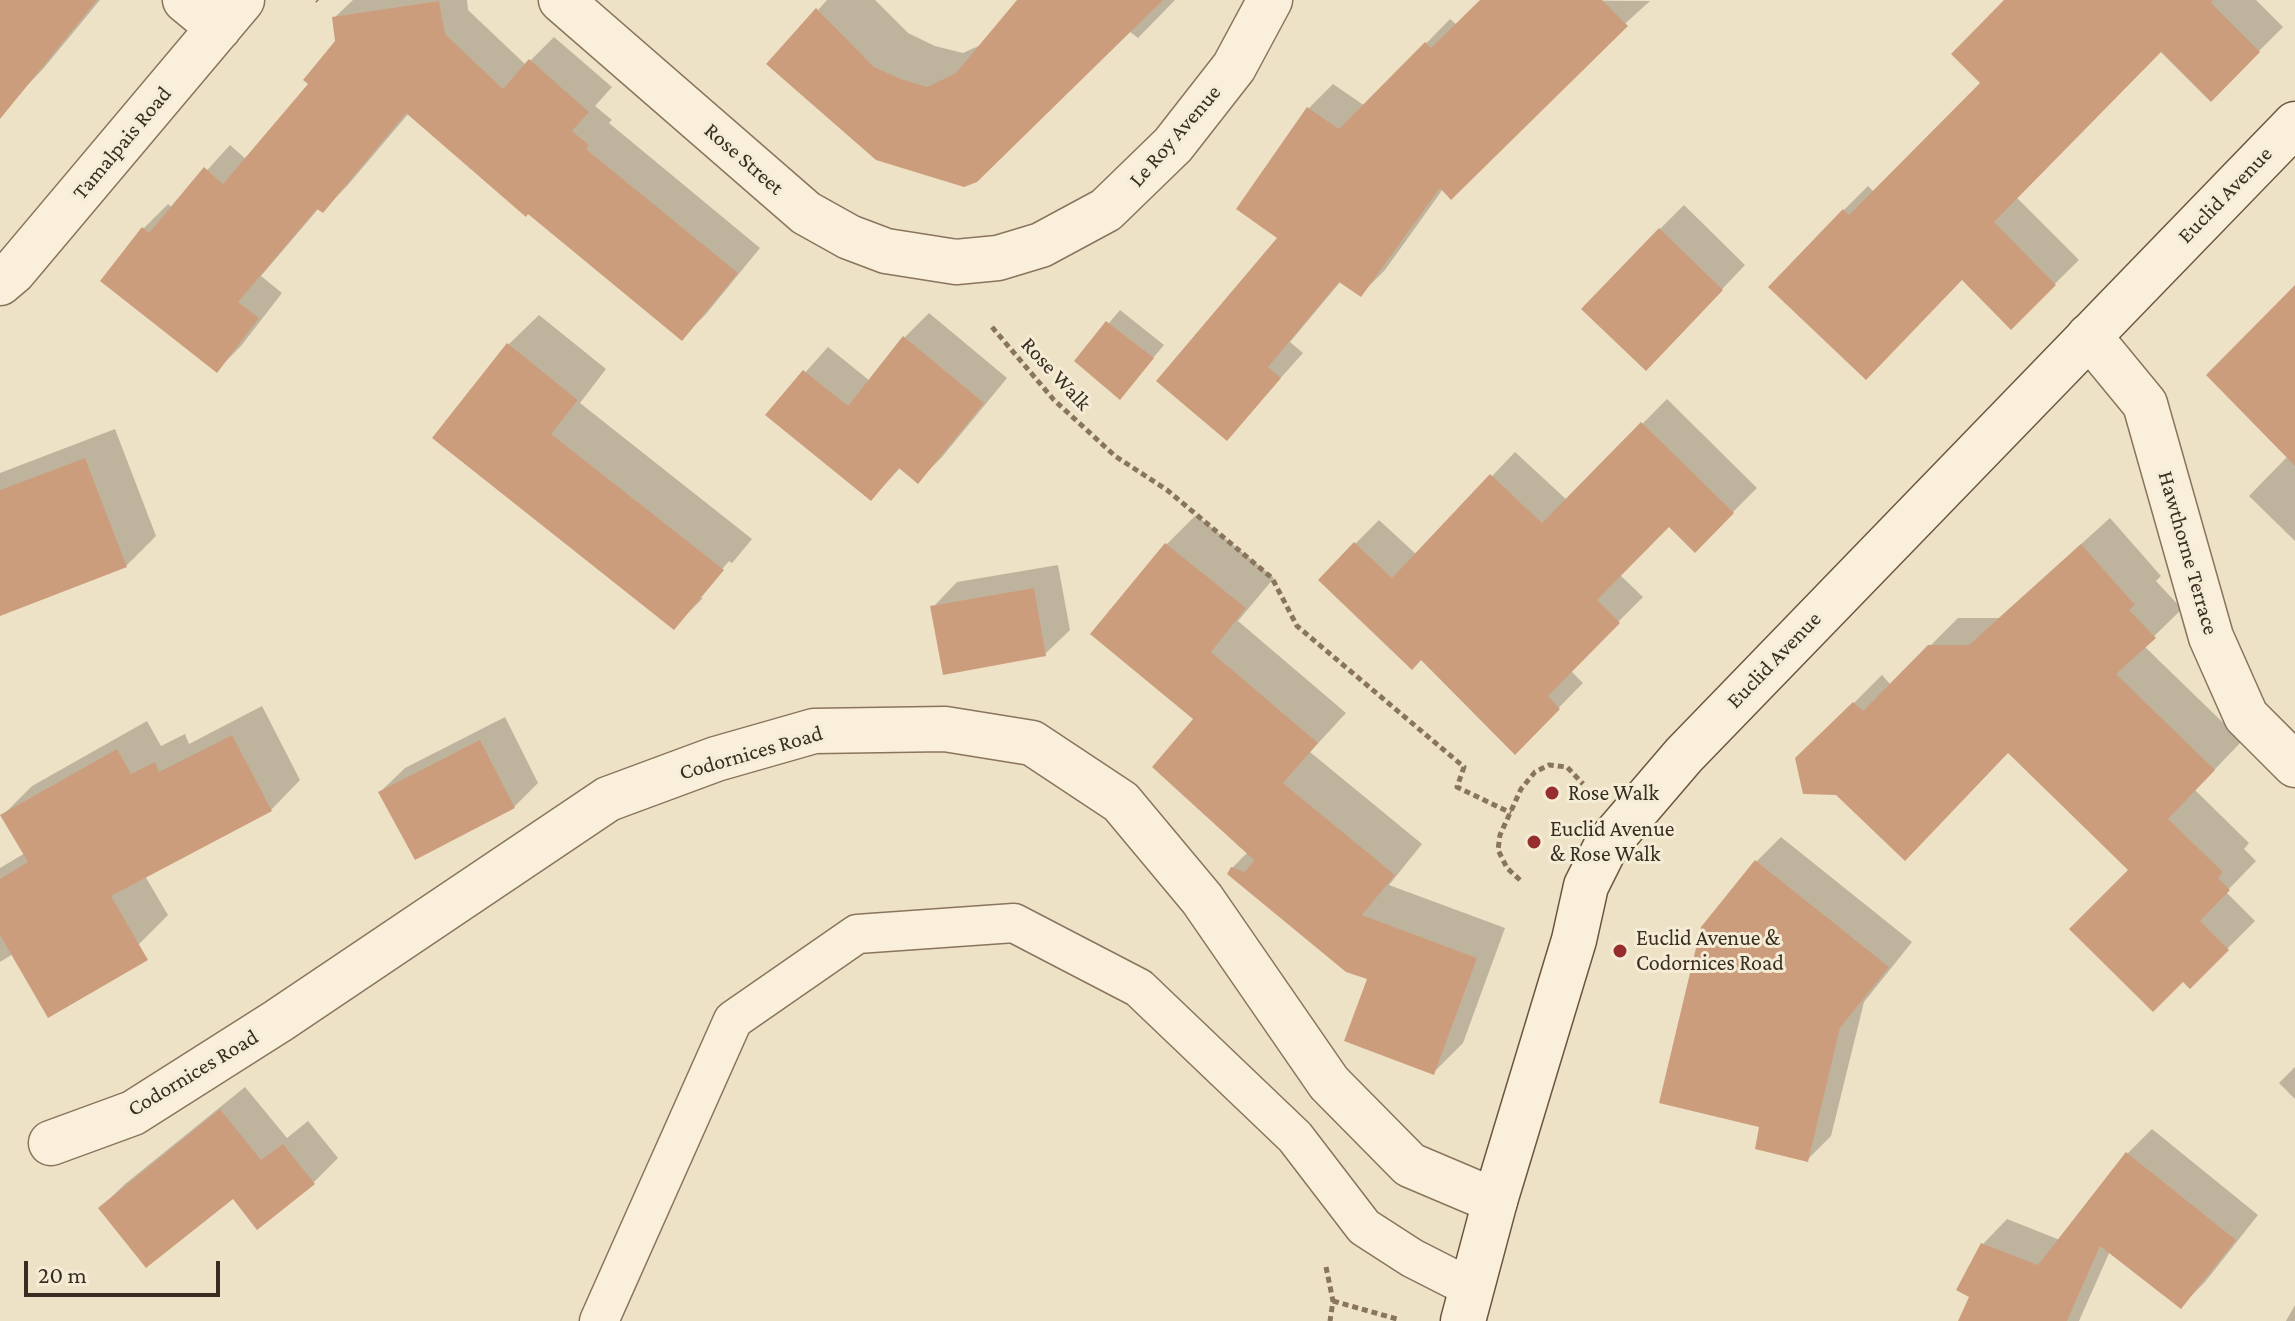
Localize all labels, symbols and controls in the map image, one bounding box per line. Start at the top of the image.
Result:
street label: Le Roy Avenue [1123,80,1227,192]
street label: Tamalpais Road [67,81,177,205]
street label: Rose Street [699,117,789,201]
street label: Euclid Avenue [2172,141,2278,249]
street label: Rose Walk [1015,332,1097,416]
street label: Hawthorne Terrace [2152,468,2224,638]
street label: Euclid Avenue [1721,606,1827,714]
street label: Codornices Road [676,720,826,786]
place label: Rose Walk [1568,780,1659,806]
marker: Rose Walk [1543,784,1561,802]
place label: Euclid Avenue & Rose Walk [1550,816,1675,868]
marker: Euclid Avenue & Rose Walk [1525,833,1543,851]
place label: Euclid Avenue & Codornices Road [1636,925,1784,976]
marker: Euclid Avenue & Codornices Road [1611,942,1629,960]
street label: Codornices Road [123,1024,263,1122]
scale bar [28,1245,224,1295]
text: 20 m [38,1261,87,1288]

